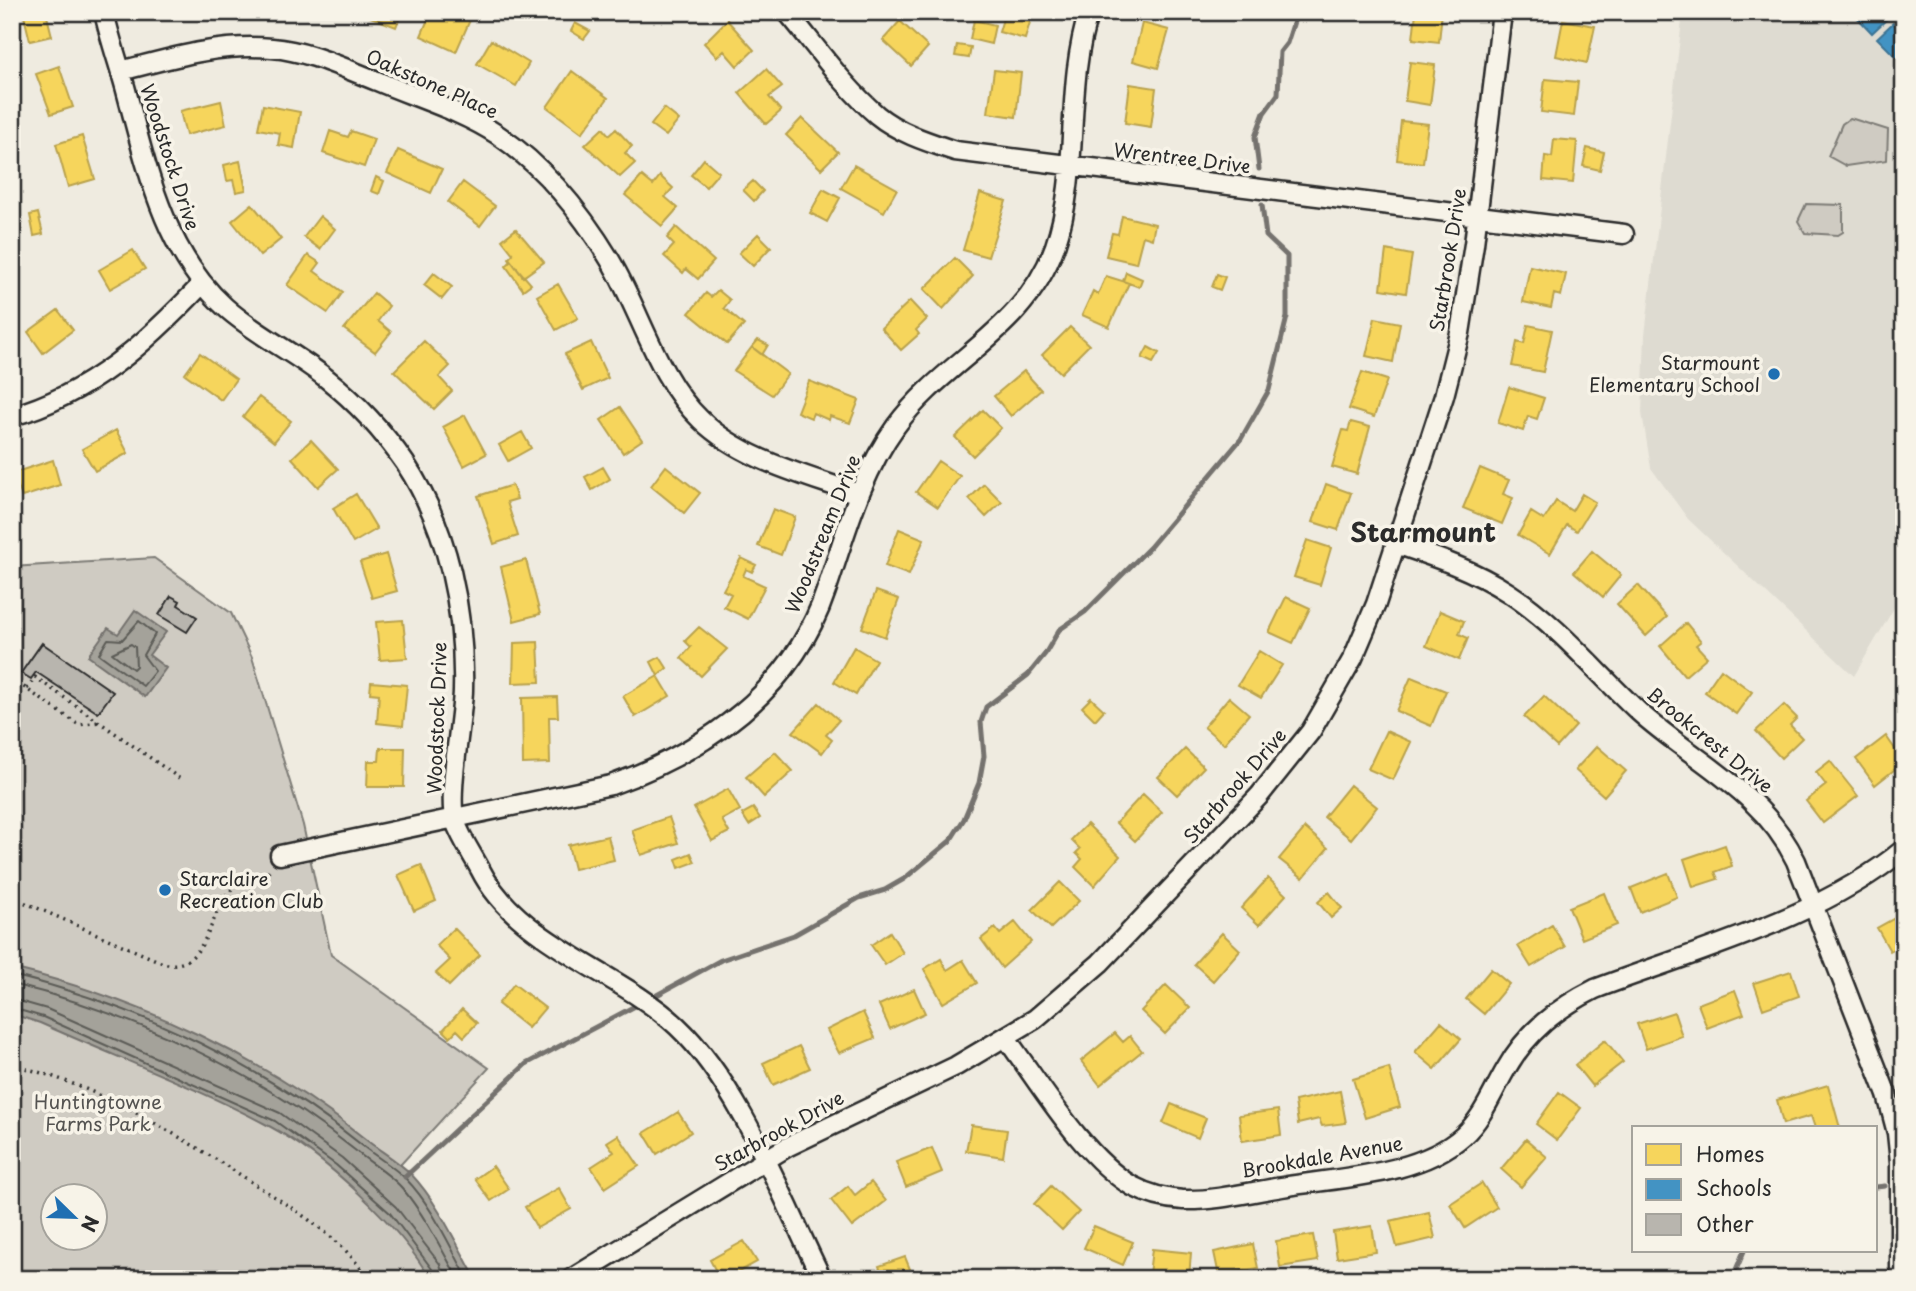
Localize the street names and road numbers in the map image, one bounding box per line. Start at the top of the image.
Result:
street label: Oakstone Place [362,41,503,125]
street label: Woodstock Drive [134,80,208,233]
street label: Wrentree Drive [1112,135,1252,179]
street label: Starbrook Drive [1422,186,1472,333]
street label: Woodstream Drive [777,450,867,617]
street label: Woodstock Drive [419,641,453,795]
street label: Brookcrest Drive [1641,679,1780,799]
street label: Starbrook Drive [1176,722,1292,849]
street label: Starbrook Drive [708,1083,849,1177]
street label: Brookdale Avenue [1239,1128,1405,1184]

